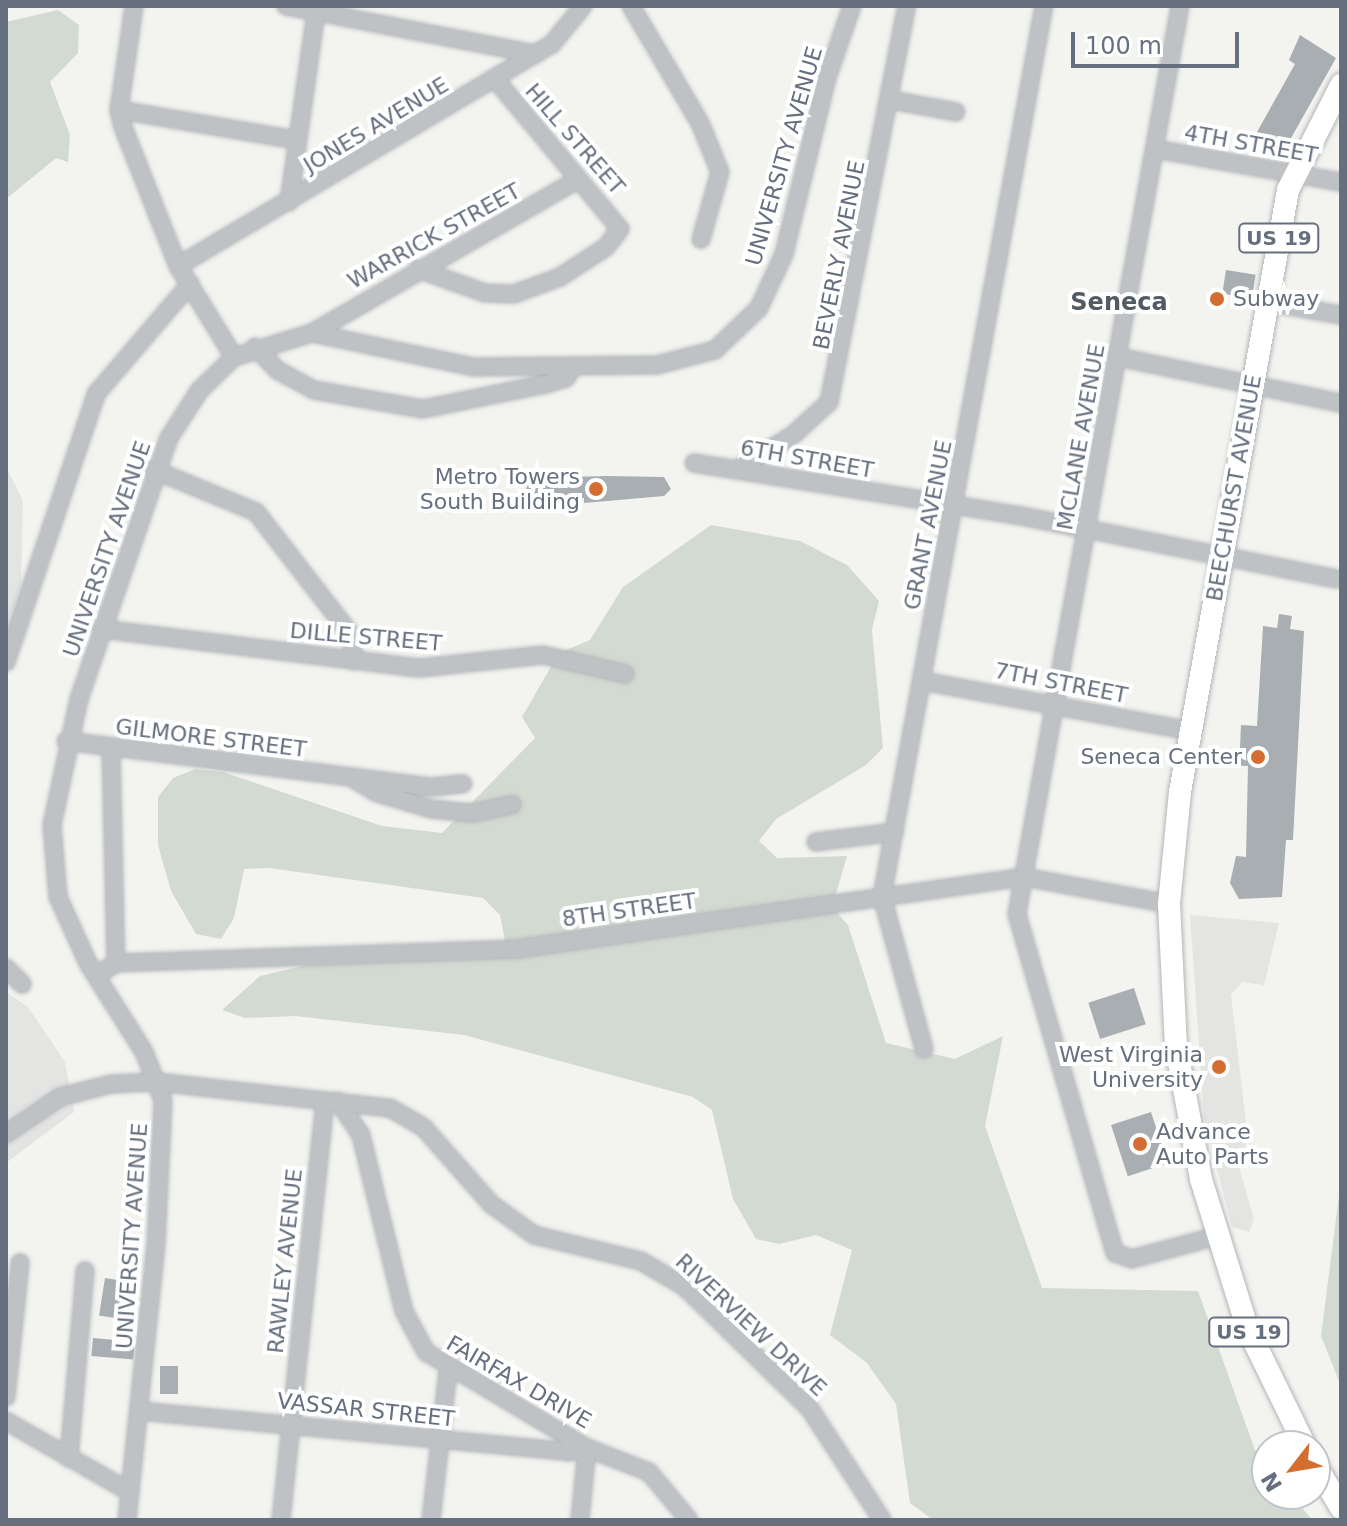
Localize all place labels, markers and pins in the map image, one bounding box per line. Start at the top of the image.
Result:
place label: Subway [1233,286,1319,312]
marker: Subway [1208,290,1226,308]
place label: Metro Towers South Building [420,463,580,514]
marker: Metro Towers South Building [587,480,605,498]
place label: Seneca Center [1080,744,1242,770]
marker: Seneca Center [1249,748,1267,766]
place label: West Virginia University [1059,1041,1203,1092]
marker: West Virginia University [1210,1058,1228,1076]
place label: Advance Auto Parts [1156,1118,1269,1170]
marker: Advance Auto Parts [1131,1135,1149,1153]

